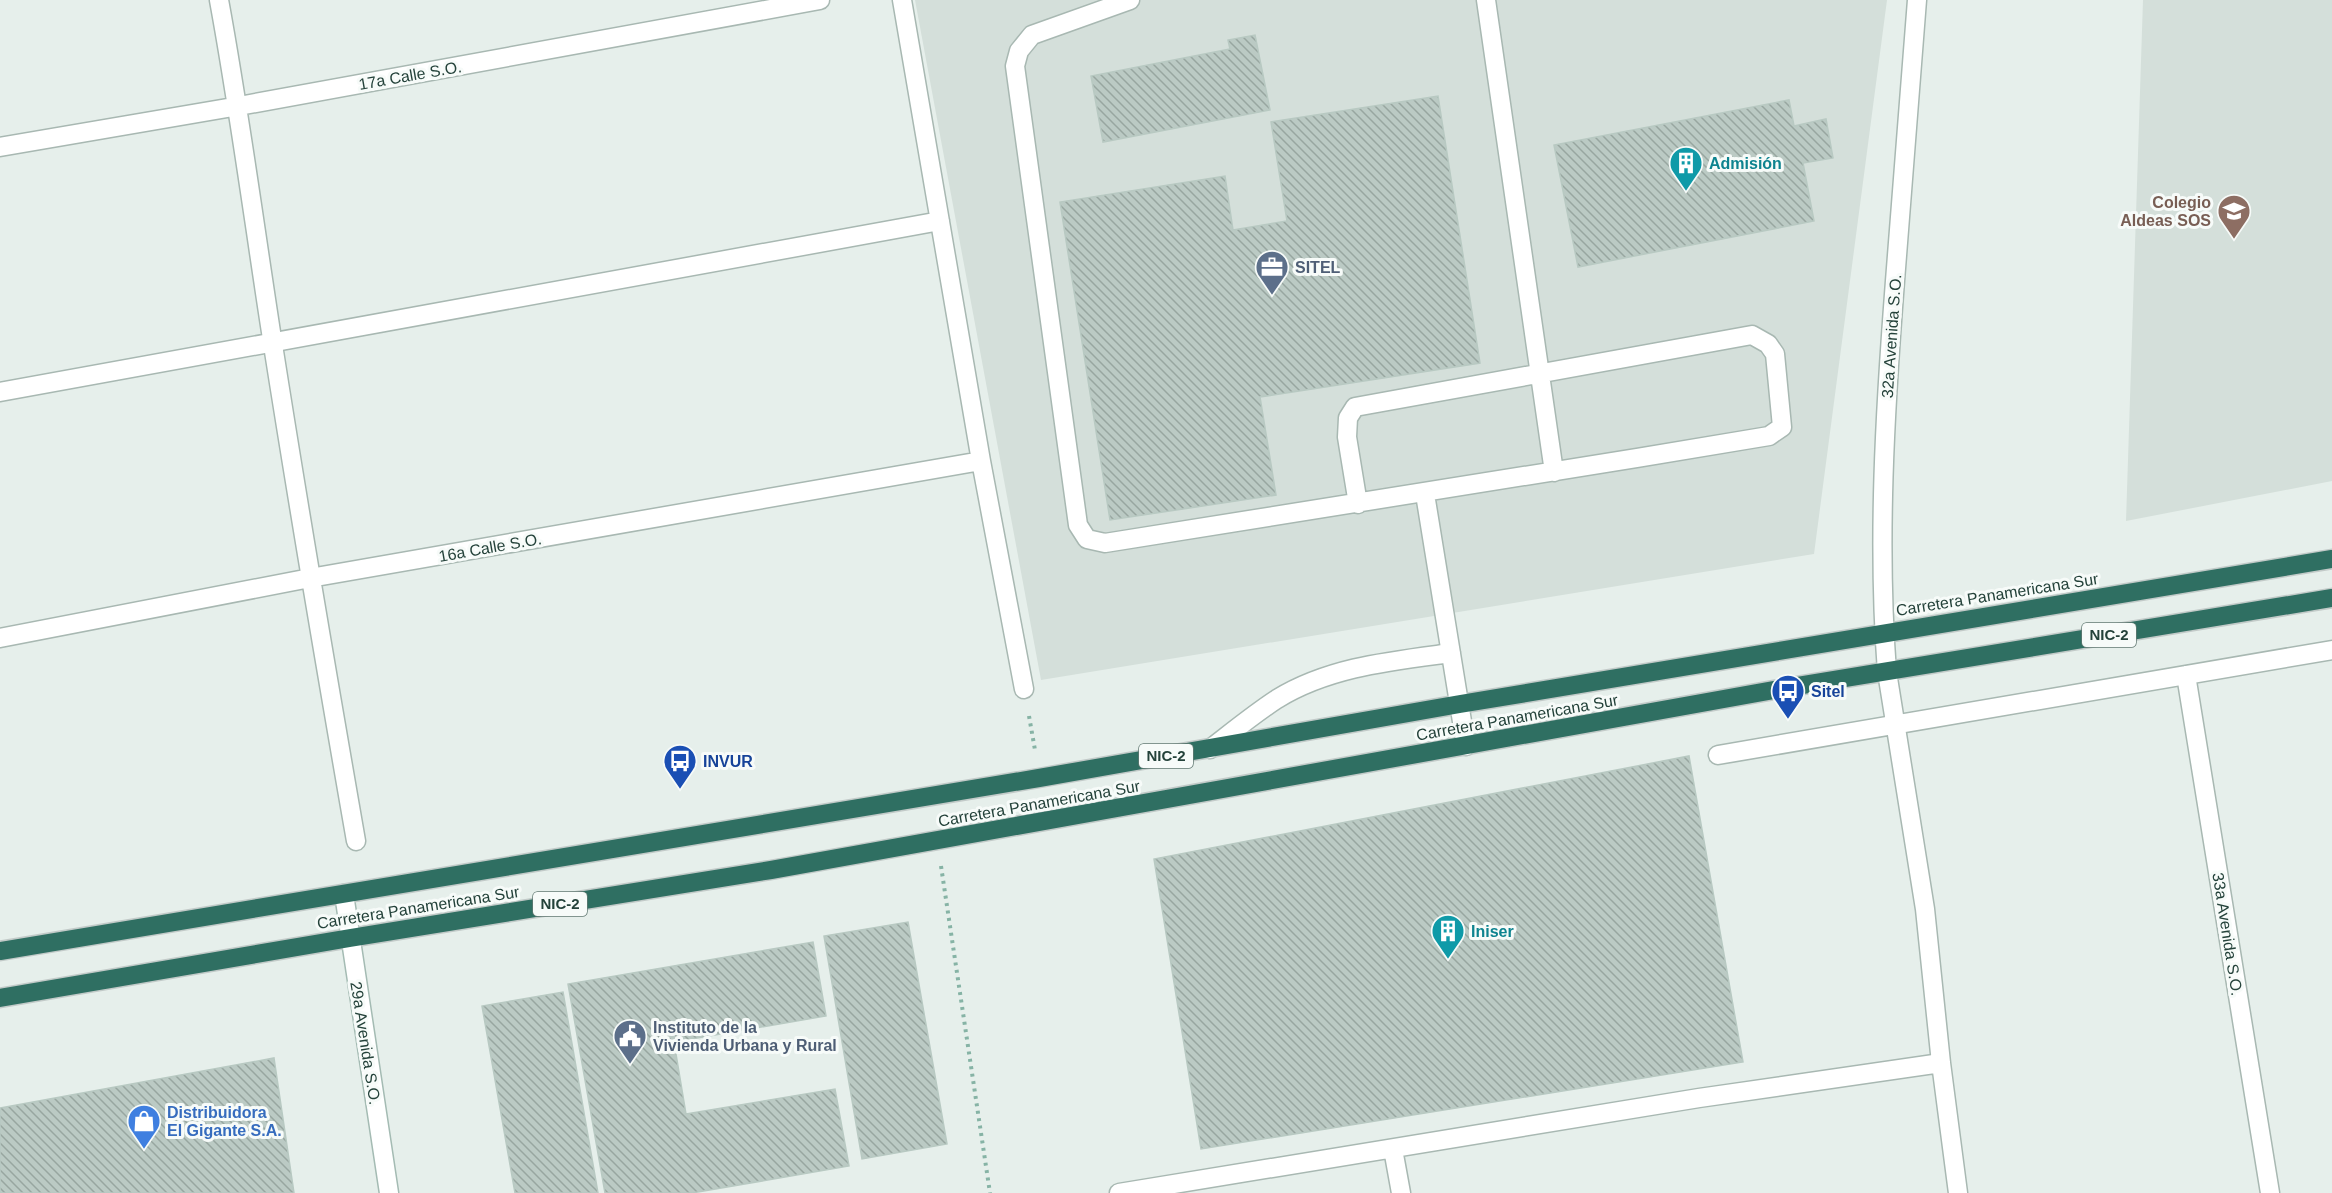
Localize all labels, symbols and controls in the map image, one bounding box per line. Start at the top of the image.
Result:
street label: 17a Calle S.O. [357,58,463,93]
building icon: Admisión [1668,145,1704,192]
place label: Admisión [1709,155,1782,172]
school or university icon: Colegio Aldeas SOS [2216,193,2252,240]
place label: Colegio Aldeas SOS [2120,194,2211,229]
office icon: SITEL [1254,249,1290,296]
place label: SITEL [1295,259,1341,276]
street label: 32a Avenida S.O. [1879,273,1904,399]
street label: 16a Calle S.O. [437,530,543,565]
street label: Carretera Panamericana Sur [1895,570,2100,619]
road number: NIC-2 [2082,623,2136,647]
bus stop icon: Sitel [1770,673,1806,720]
place label: Sitel [1811,683,1845,700]
street label: Carretera Panamericana Sur [1415,691,1620,744]
bus stop icon: INVUR [662,743,698,790]
road number: NIC-2 [1139,744,1193,768]
place label: INVUR [703,753,753,770]
street label: Carretera Panamericana Sur [937,777,1142,830]
street label: 33a Avenida S.O. [2209,871,2246,997]
street label: Carretera Panamericana Sur [316,883,521,932]
road number: NIC-2 [533,892,587,916]
building icon: Iniser [1430,913,1466,960]
place label: Iniser [1471,923,1514,940]
street label: 29a Avenida S.O. [347,980,384,1106]
public building icon: Instituto de la Vivienda Urbana y Rural [612,1018,648,1065]
place label: Instituto de la Vivienda Urbana y Rural [653,1019,837,1054]
shop icon: Distribuidora El Gigante S.A. [126,1103,162,1150]
place label: Distribuidora El Gigante S.A. [167,1104,282,1139]

